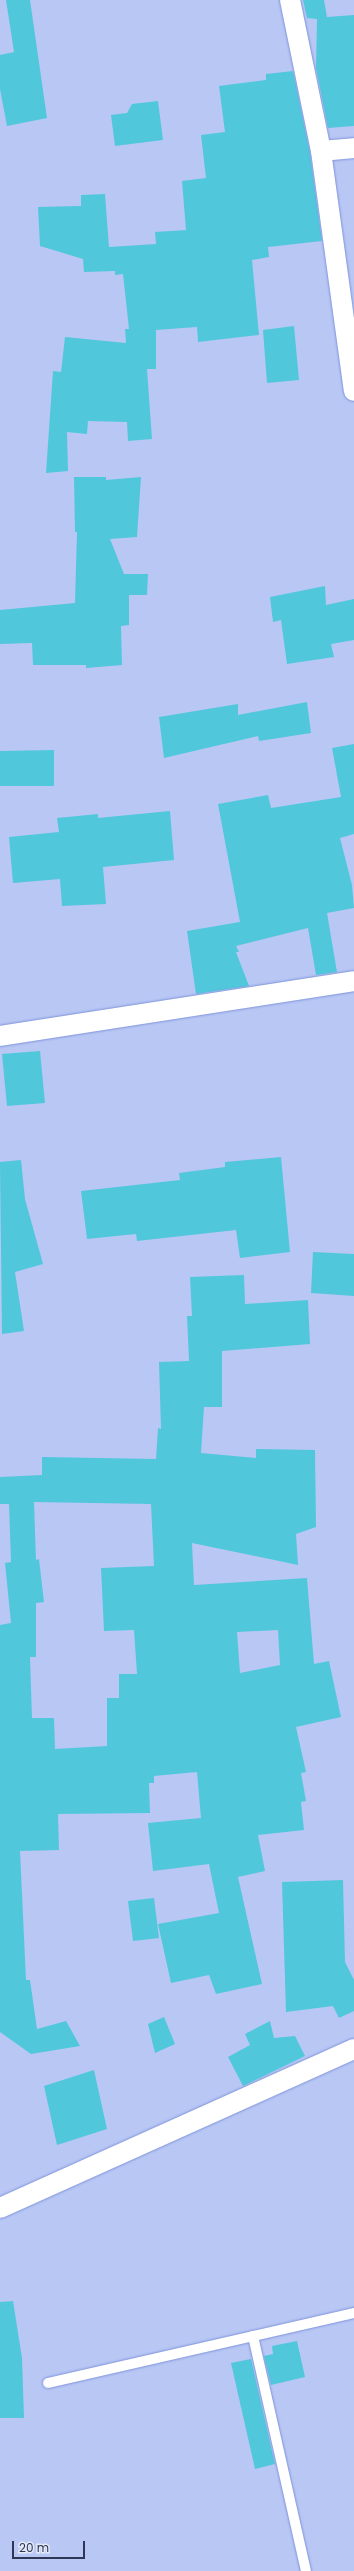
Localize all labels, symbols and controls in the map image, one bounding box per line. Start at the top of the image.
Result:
scale bar [14,2533,87,2559]
text: 20 m [19,2539,49,2556]

